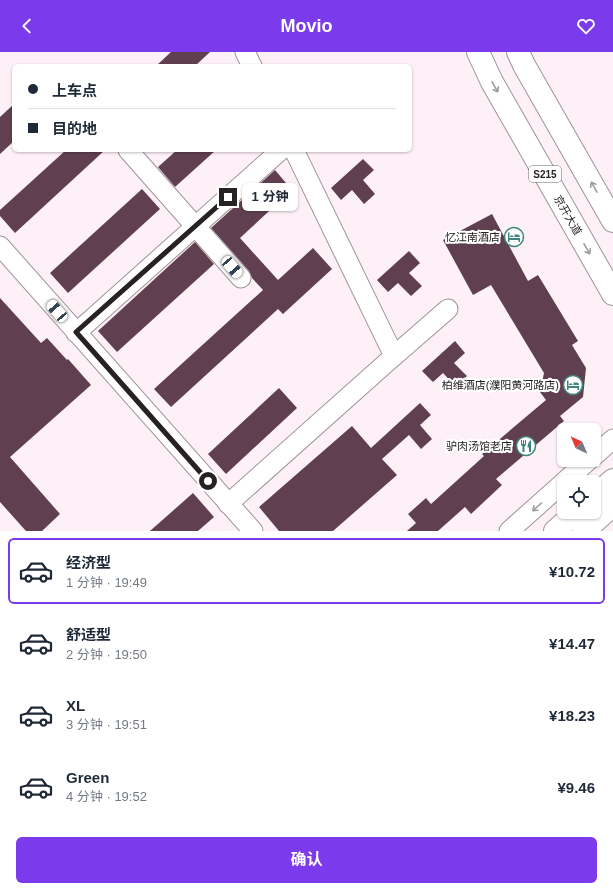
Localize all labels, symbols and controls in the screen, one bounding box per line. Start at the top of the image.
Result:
icon: back [16,15,38,37]
icon: heart [575,15,597,37]
text: Movio [281,16,333,36]
one-way arrow [492,81,500,93]
text: 上车点 [52,82,97,99]
text: 目的地 [52,120,97,137]
road number: S215 [529,166,561,182]
one-way arrow [589,181,597,193]
callout: 1 分钟 [242,183,298,211]
route end [219,188,237,206]
text: 1 分钟 [252,189,288,204]
street label: 京开大道 [552,193,584,237]
hotel icon: 忆江南酒店 [503,226,525,248]
place label: 忆江南酒店 [445,231,500,243]
one-way arrow [584,243,592,255]
car [220,254,244,280]
car [45,298,69,324]
hotel icon: 柏维酒店(濮阳黄河路店) [562,374,584,396]
place label: 柏维酒店(濮阳黄河路店) [442,379,559,391]
north arrow [557,423,601,467]
map controls [557,423,601,519]
restaurant icon: 驴肉汤馆老店 [515,435,537,457]
place label: 驴肉汤馆老店 [446,440,512,452]
route start [199,472,217,490]
button: locate [557,475,601,519]
one-way arrow [531,502,542,511]
icon: car [18,553,54,589]
text: 经济型 [66,554,111,571]
text: ¥10.72 [549,563,595,580]
text: 1 分钟 · 19:49 [66,575,147,590]
icon: car [18,625,54,661]
text: 舒适型 [66,626,111,643]
text: ¥14.47 [549,635,595,652]
text: 2 分钟 · 19:50 [66,647,147,662]
icon: car [18,697,54,733]
text: XL [66,697,85,714]
text: ¥18.23 [549,707,595,724]
text: 3 分钟 · 19:51 [66,717,147,732]
icon: car [18,769,54,805]
text: Green [66,769,109,786]
text: ¥9.46 [557,779,595,796]
text: 4 分钟 · 19:52 [66,789,147,804]
button: 确认 [16,837,597,883]

